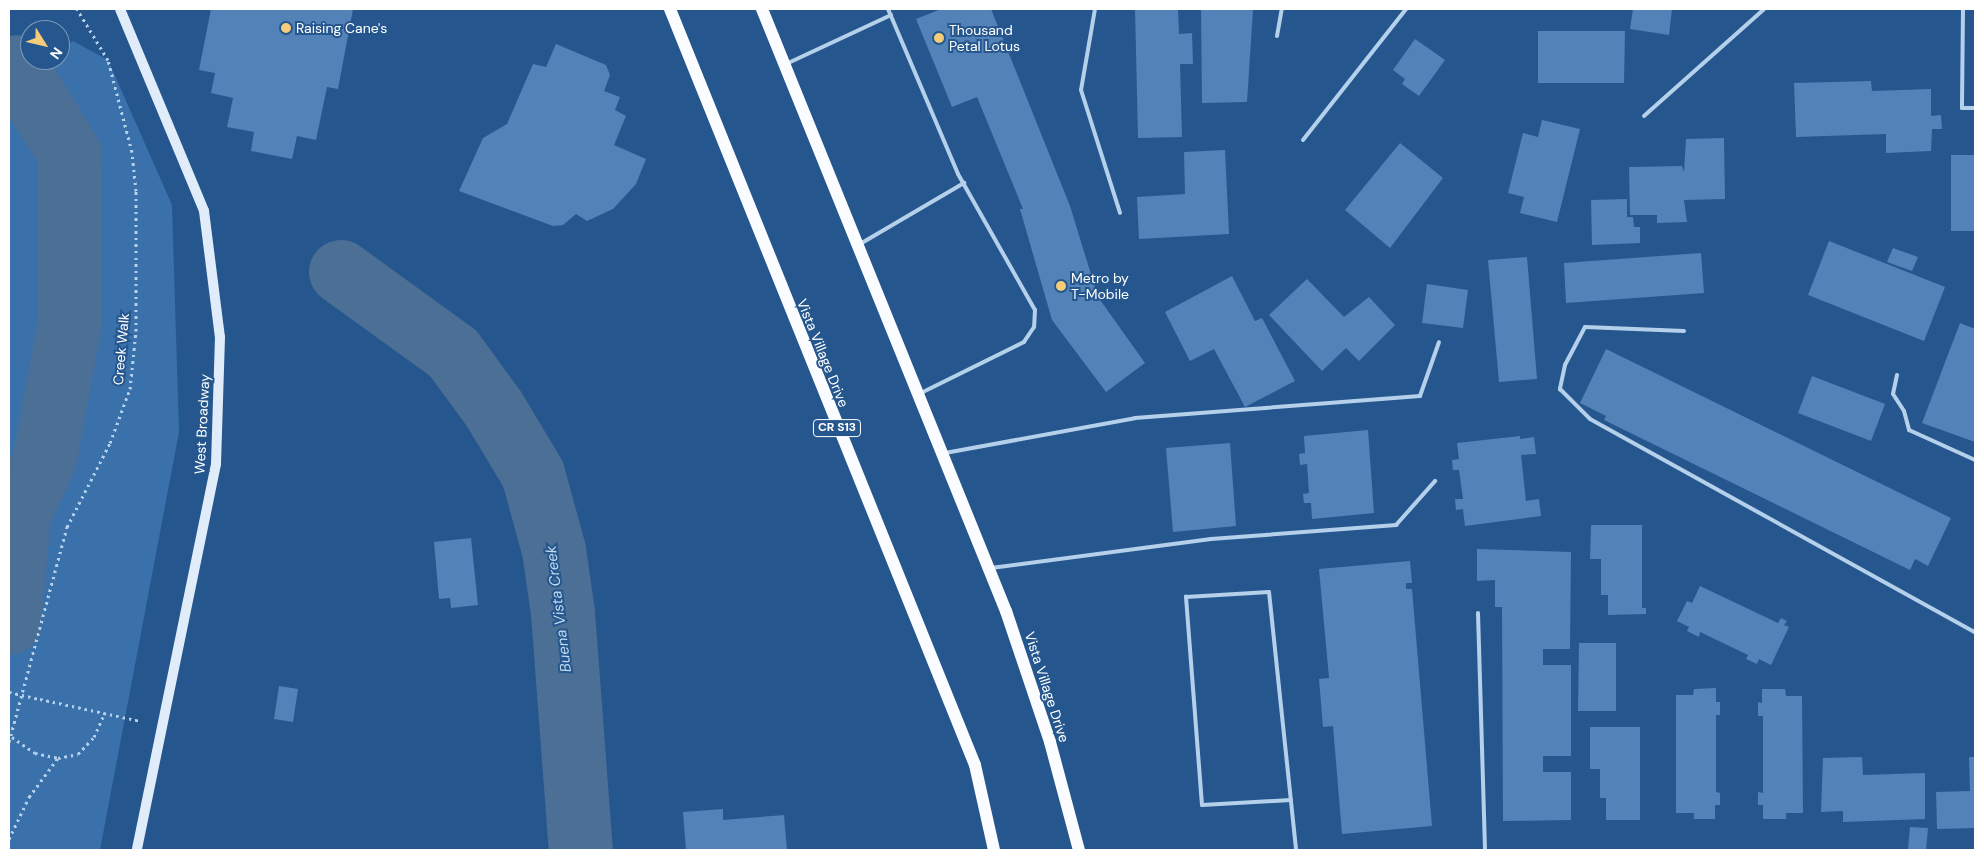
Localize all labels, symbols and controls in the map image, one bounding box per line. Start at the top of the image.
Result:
north arrow [20,20,70,70]
place label: Raising Cane's [296,20,387,36]
marker: Raising Cane's [280,22,292,34]
place label: Thousand Petal Lotus [949,22,1020,54]
marker: Thousand Petal Lotus [933,32,945,44]
text: N [46,44,67,63]
place label: Metro by T-Mobile [1071,270,1129,302]
marker: Metro by T-Mobile [1055,280,1067,292]
street label: Vista Village Drive [794,296,852,410]
street label: Creek Walk [109,312,133,386]
street label: West Broadway [191,373,213,475]
road number: CR S13 [812,418,862,438]
water label: Buena Vista Creek [542,545,576,673]
street label: Vista Village Drive [1021,630,1073,744]

